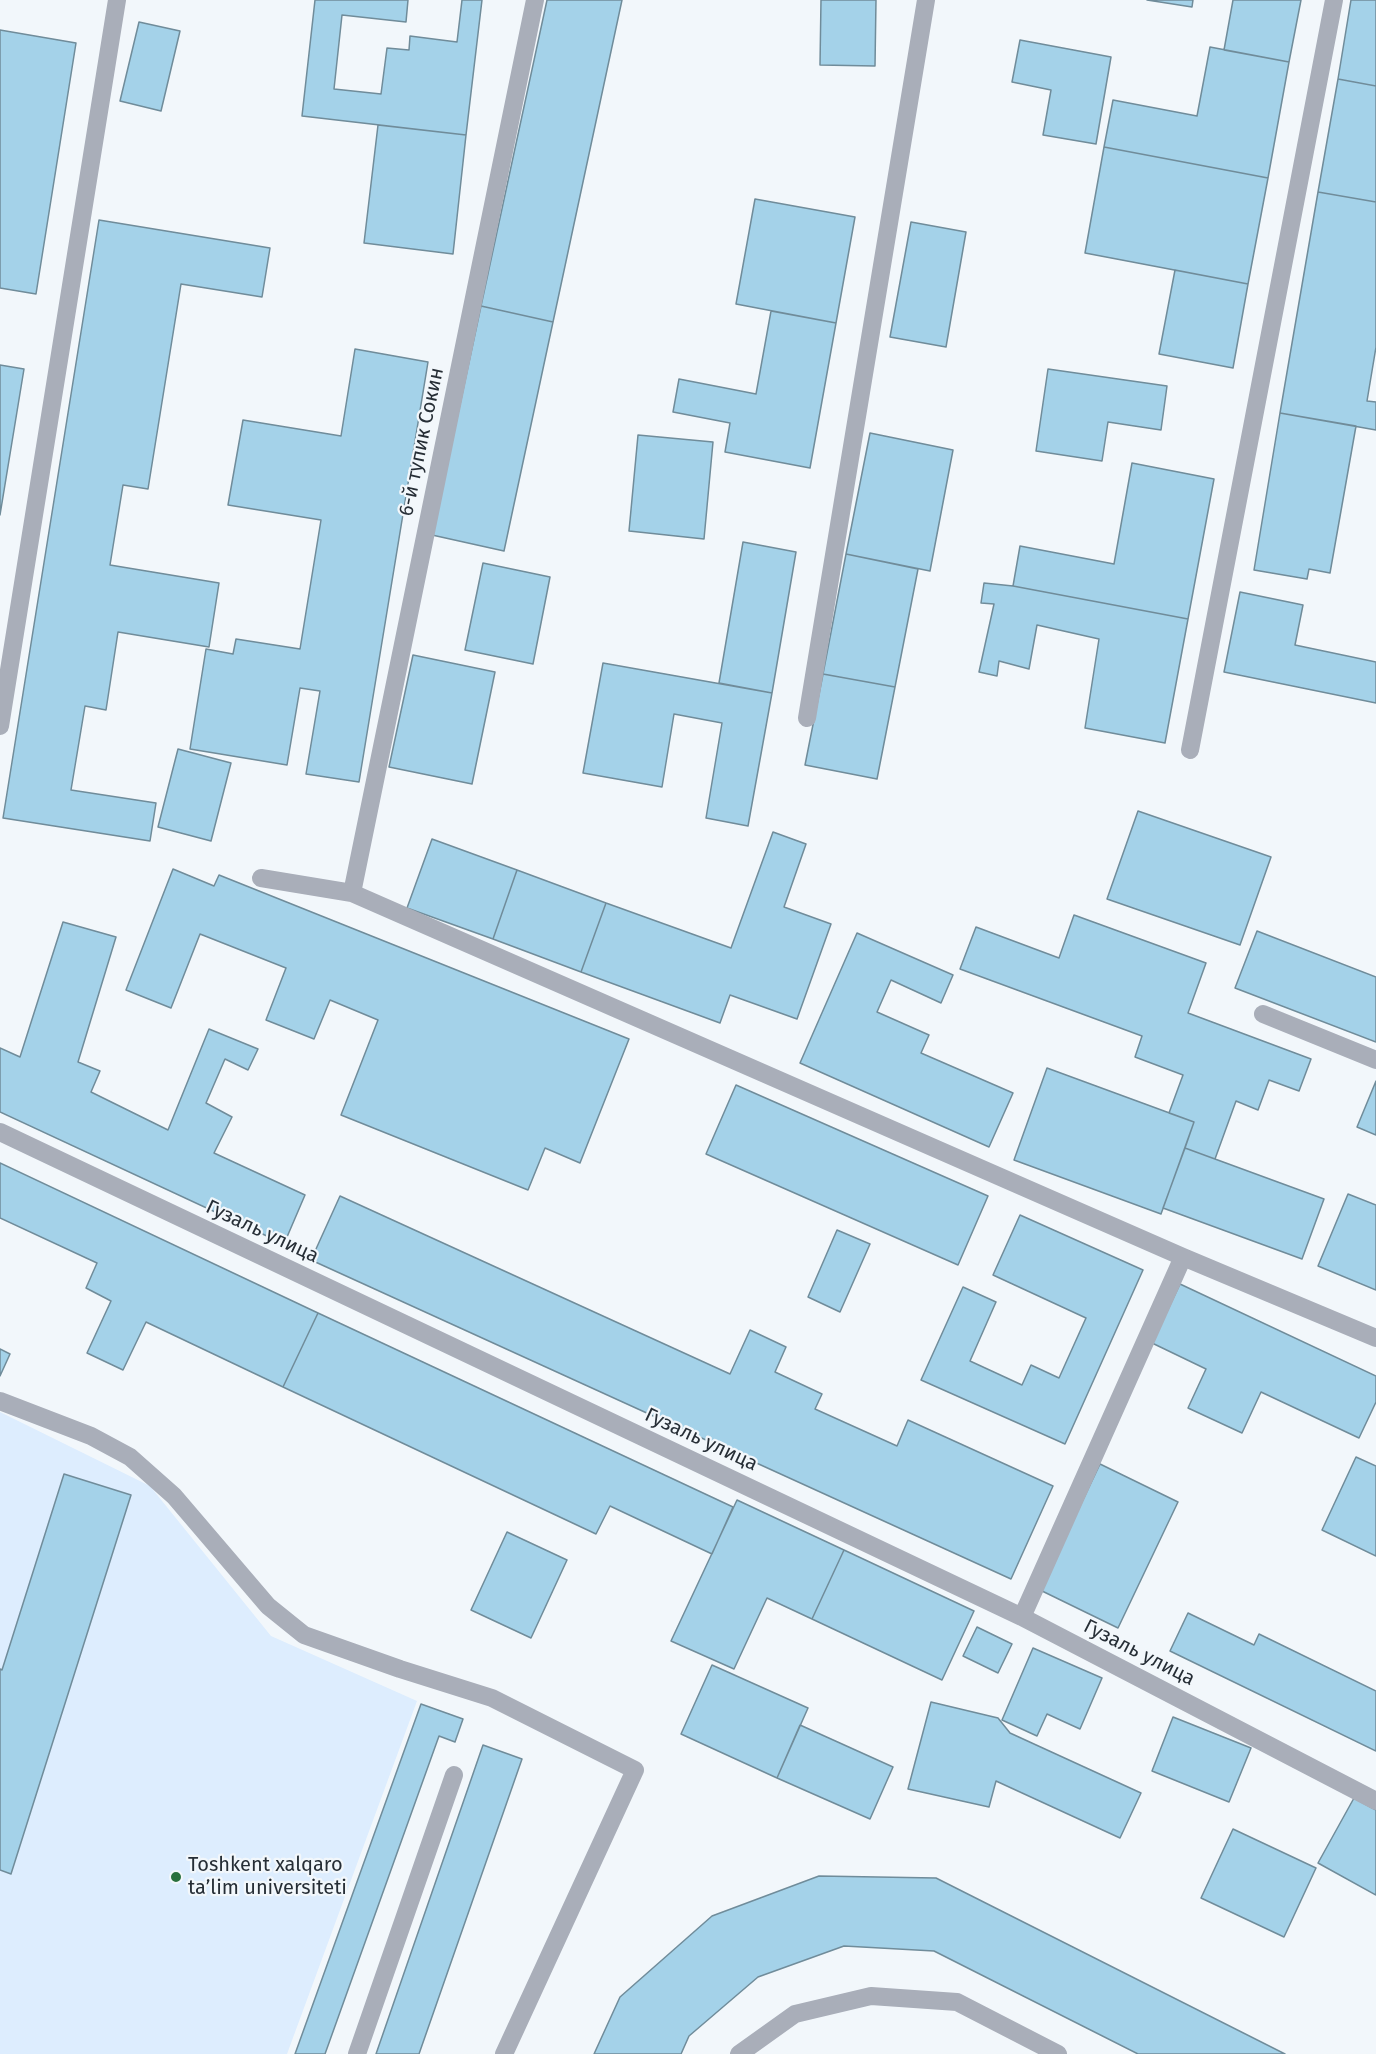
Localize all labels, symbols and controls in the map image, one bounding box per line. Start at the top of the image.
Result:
street label: 6-й тупик Сокин [395,366,449,518]
street label: Гузаль улица [202,1195,322,1269]
street label: Гузаль улица [641,1403,761,1477]
street label: Гузаль улица [1079,1615,1199,1691]
place label: Toshkent xalqaro ta’lim universiteti [188,1853,347,1900]
marker: Toshkent xalqaro ta’lim universiteti [169,1870,183,1884]

